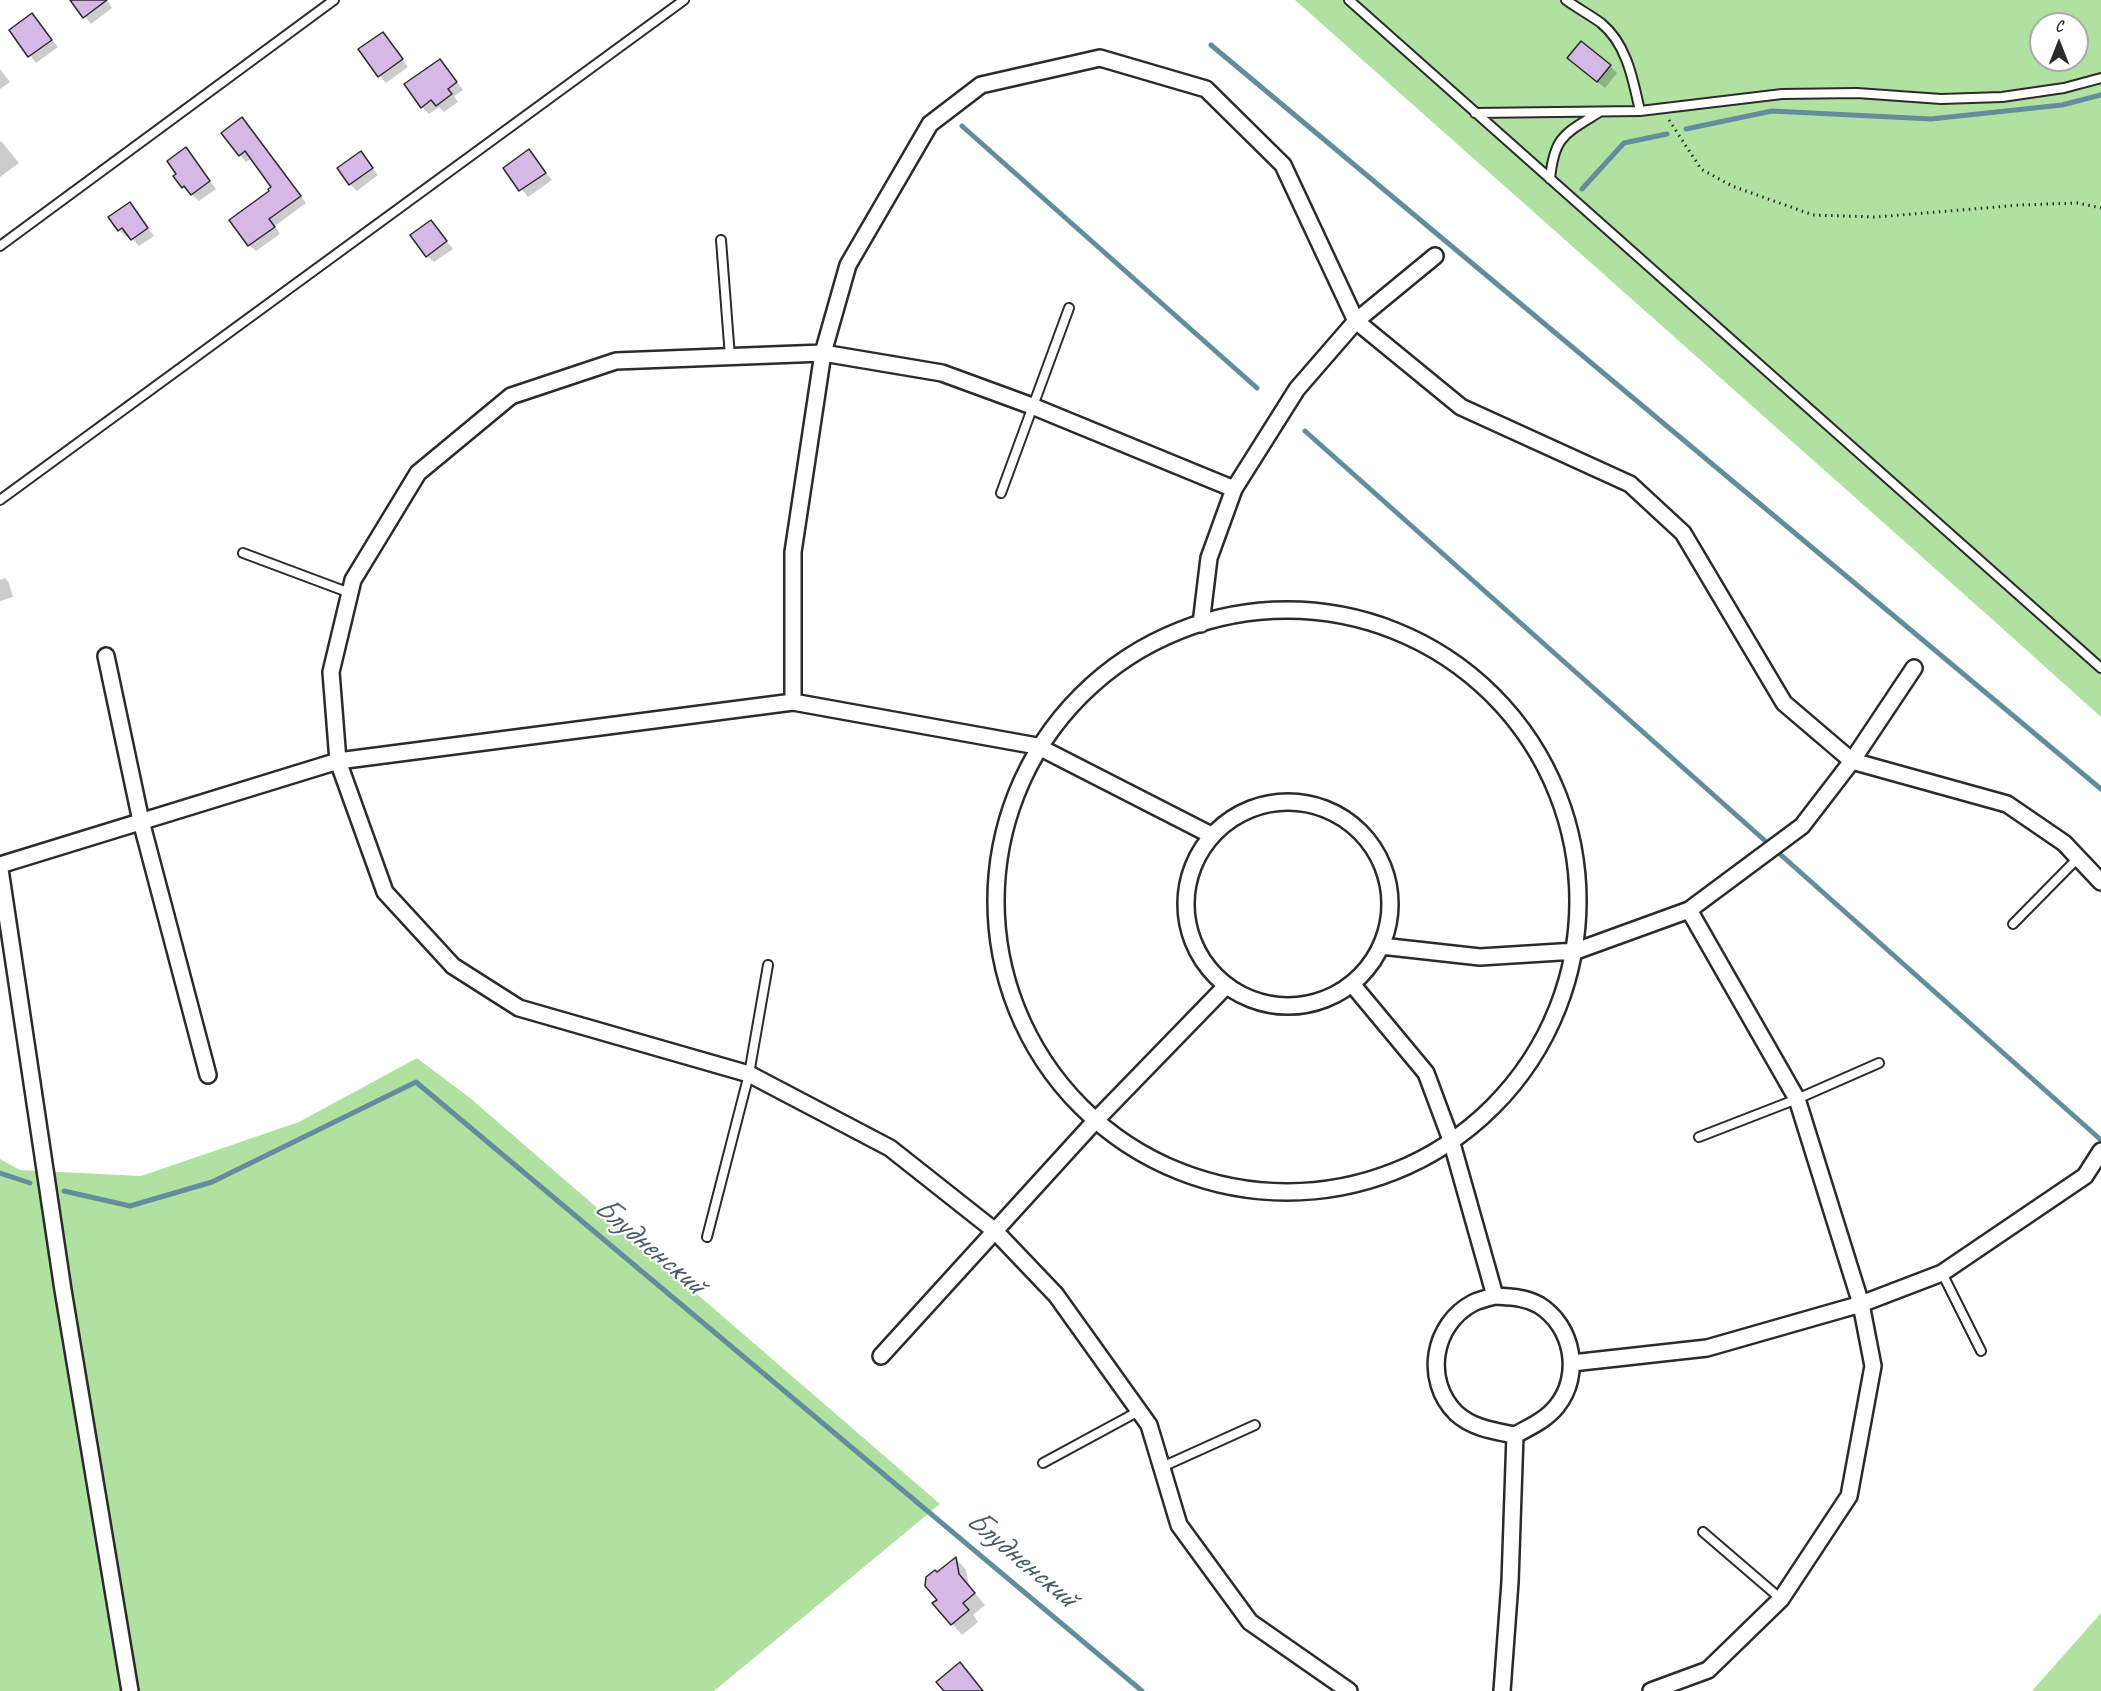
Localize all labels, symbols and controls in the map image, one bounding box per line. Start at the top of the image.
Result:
north arrow [2029,12,2089,72]
text: С [2055,16,2063,36]
water label: Блудненский [586,1188,712,1304]
water label: Блудненский [958,1501,1084,1617]

